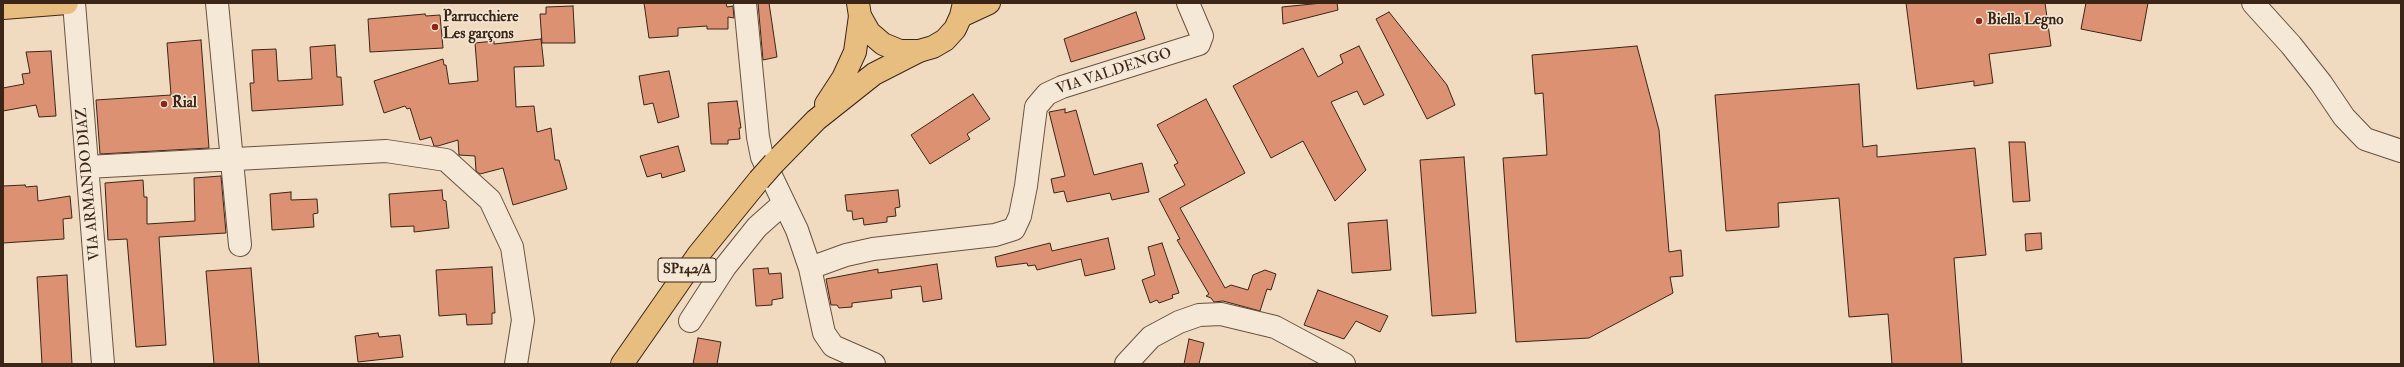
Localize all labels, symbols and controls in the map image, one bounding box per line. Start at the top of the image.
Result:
place label: Parrucchiere Les garçons [443,9,518,44]
place label: Biella Legno [1987,12,2063,30]
marker: Biella Legno [1974,16,1984,26]
marker: Parrucchiere Les garçons [430,22,440,32]
street label: VIA VALDENGO [1054,45,1174,99]
place label: Rial [172,95,197,113]
marker: Rial [159,99,169,109]
street label: VIA ARMANDO DIAZ [73,107,105,261]
road number: SP142/A [658,258,716,282]

